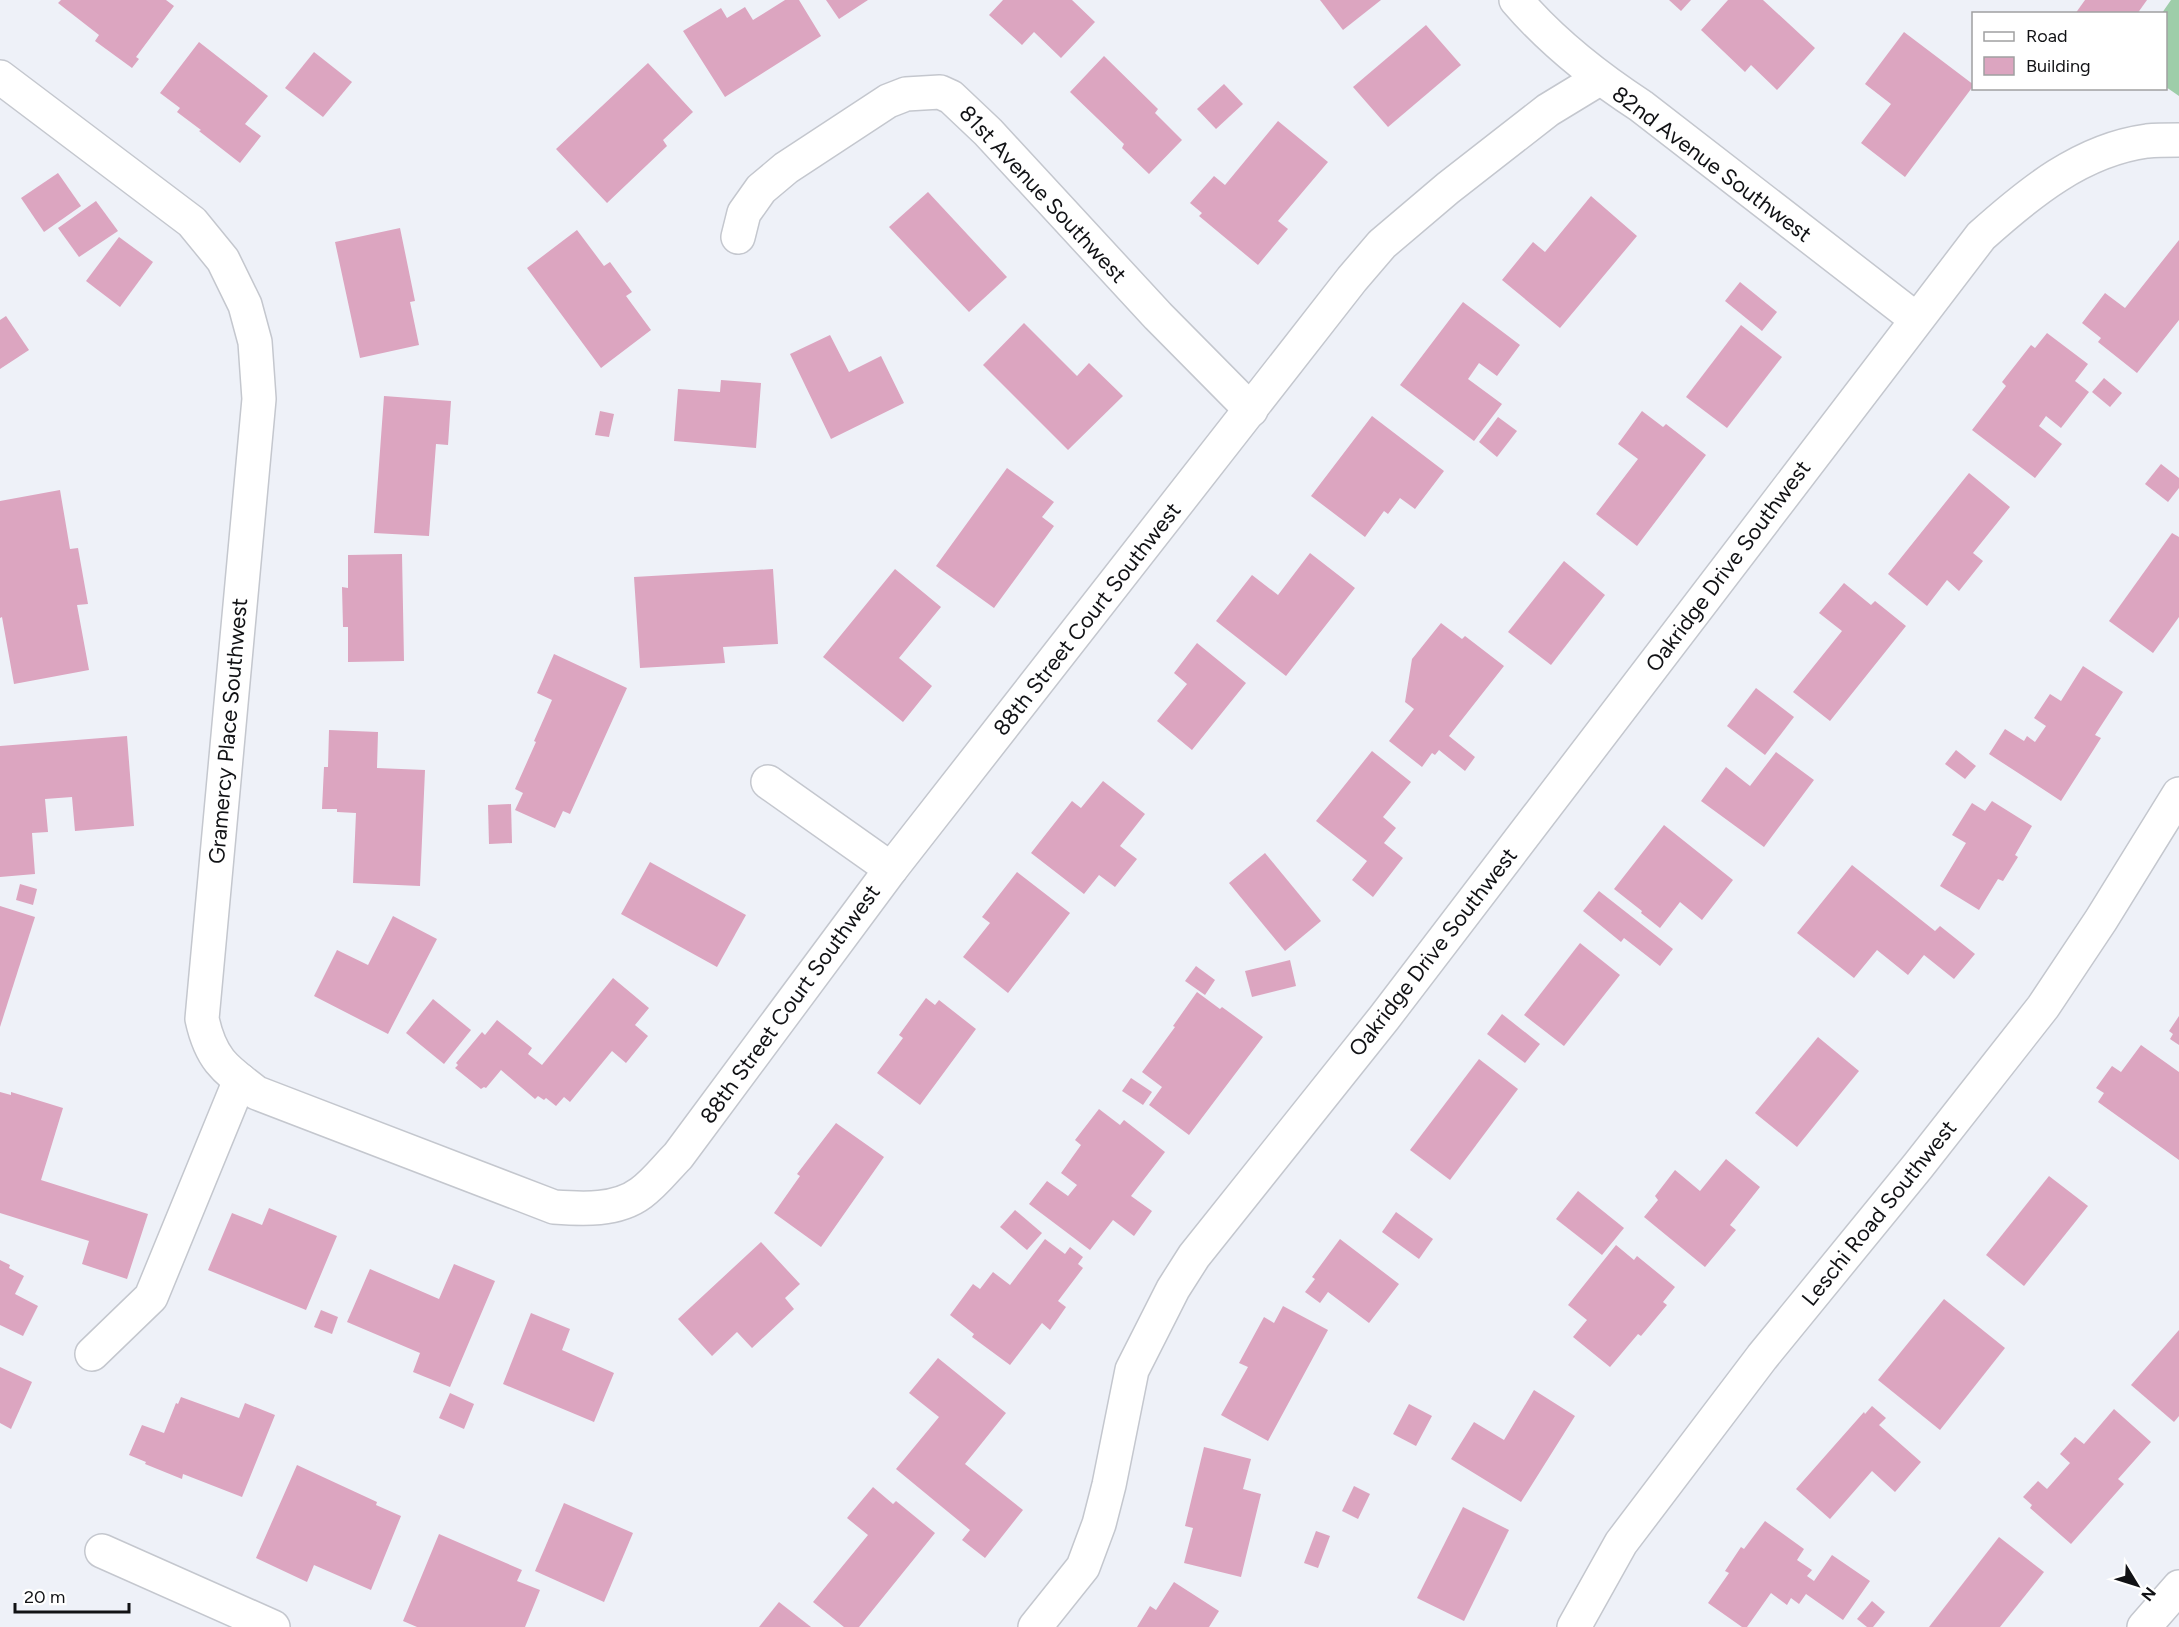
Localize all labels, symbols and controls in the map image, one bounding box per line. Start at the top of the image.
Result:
legend [1972,12,2167,90]
text: Road [2026,25,2067,47]
text: Building [2026,55,2091,77]
street label: 82nd Avenue Southwest [1607,80,1817,248]
street label: 81st Avenue Southwest [954,100,1132,288]
street label: Oakridge Drive Southwest [1640,455,1816,677]
street label: 88th Street Court Southwest [987,497,1187,741]
street label: Gramercy Place Southwest [203,597,253,865]
street label: Oakridge Drive Southwest [1343,842,1523,1062]
street label: 88th Street Court Southwest [694,879,886,1129]
street label: Leschi Road Southwest [1796,1115,1962,1311]
north arrow [2107,1555,2167,1615]
scale bar [15,1576,129,1614]
text: N [2137,1583,2160,1605]
text: 20 m [24,1586,65,1608]

